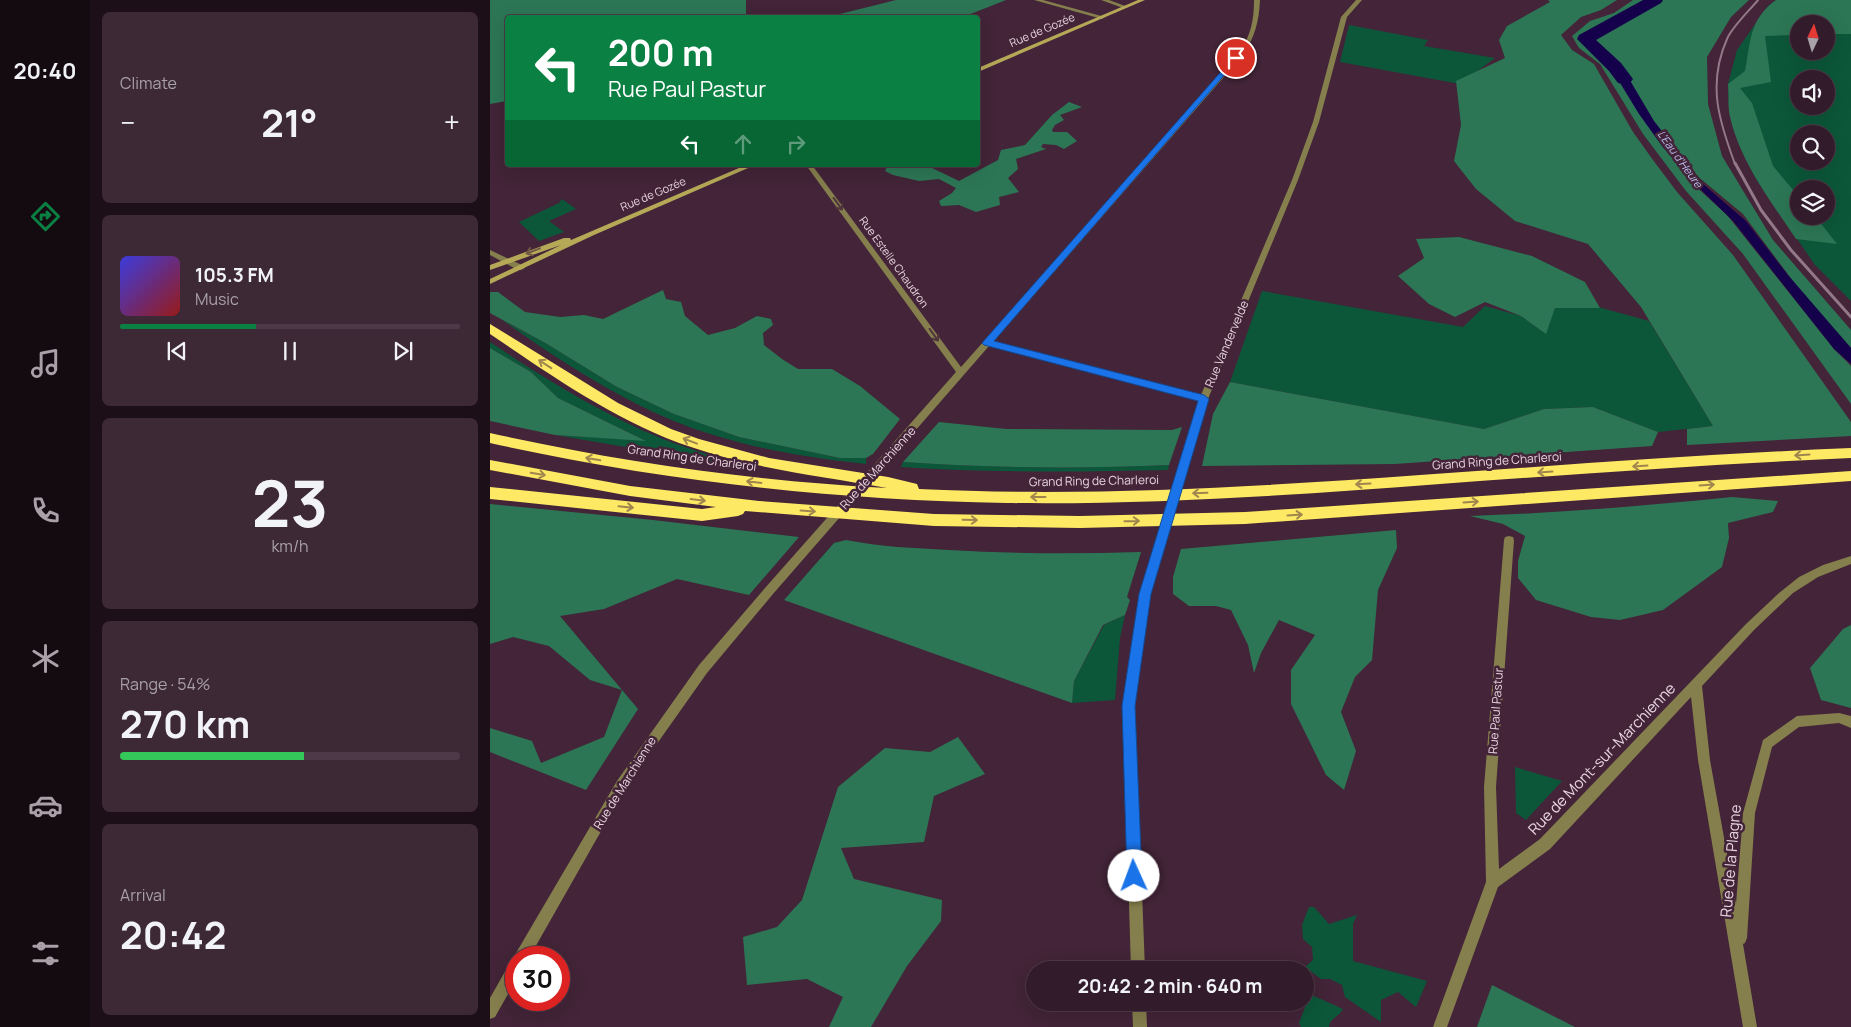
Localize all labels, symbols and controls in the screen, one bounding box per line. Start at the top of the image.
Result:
street label: Rue de Gozée [1007,9,1077,50]
north arrow [1790,15,1835,60]
map controls [1790,15,1835,225]
text: 200 m [608,29,713,77]
icon: left [525,35,590,100]
pin [1215,37,1257,79]
icon: arrive [1222,44,1250,72]
text: 20:40 [14,56,76,86]
button: sound [1790,70,1835,115]
text: Climate [120,72,177,94]
text: Rue Paul Pastur [608,74,766,104]
text: 21° [261,96,318,148]
text: − [120,103,135,141]
text: + [444,103,460,141]
button: search [1790,125,1835,170]
water label: L'Eau d'Heure [1655,127,1707,191]
icon: left [676,130,704,158]
icon: ahead [729,130,757,158]
icon: right [782,130,810,158]
street label: Rue de Gozée [618,173,688,214]
button: layers [1790,180,1835,225]
one-way arrow [832,197,843,210]
icon: directions [28,199,63,234]
street label: Rue Estelle Chaudron [856,213,933,310]
one-way arrow [526,247,541,256]
text: 105.3 FM [195,262,274,288]
text: Music [195,288,239,310]
street label: Rue Vandervelde [1201,298,1252,390]
one-way arrow [929,328,939,342]
icon: previous [163,337,191,365]
icon: pause [276,337,304,365]
icon: next [389,337,417,365]
icon: music [28,346,63,381]
one-way arrow [538,359,552,369]
street label: Rue de Marchienne [836,423,919,513]
one-way arrow [683,436,698,446]
street label: Grand Ring de Charleroi [627,440,758,475]
street label: Grand Ring de Charleroi [1432,447,1562,474]
one-way arrow [1795,450,1811,459]
one-way arrow [586,453,602,463]
text: 23 [252,458,328,547]
one-way arrow [1632,461,1648,470]
one-way arrow [1537,468,1553,477]
one-way arrow [529,470,545,480]
street label: Grand Ring de Charleroi [1029,471,1159,490]
one-way arrow [746,477,762,487]
one-way arrow [1355,480,1371,489]
one-way arrow [1699,480,1715,490]
one-way arrow [1193,488,1209,498]
one-way arrow [1030,492,1046,502]
icon: phone [28,493,63,528]
one-way arrow [690,495,706,505]
one-way arrow [1463,497,1479,507]
one-way arrow [617,502,633,512]
one-way arrow [799,506,815,515]
one-way arrow [1286,510,1302,519]
one-way arrow [961,515,977,525]
one-way arrow [1124,516,1140,525]
text: km/h [271,535,309,557]
icon: climate [28,641,63,676]
street label: Rue Paul Pastur [1484,667,1507,755]
text: Range · 54% [120,673,210,695]
street label: Rue de Mont-sur-Marchienne [1523,678,1680,839]
text: 270 km [120,697,250,749]
street label: Rue de Marchienne [589,733,660,832]
icon: car [28,788,63,823]
street label: Rue de la Plagne [1715,804,1746,918]
position arrow [1107,849,1159,901]
text: Arrival [120,884,166,906]
text: 20:42 [120,908,226,960]
icon: filters [28,936,63,971]
speed limit sign: 30 [505,946,570,1011]
text: 20:42 · 2 min · 640 m [1078,973,1262,999]

